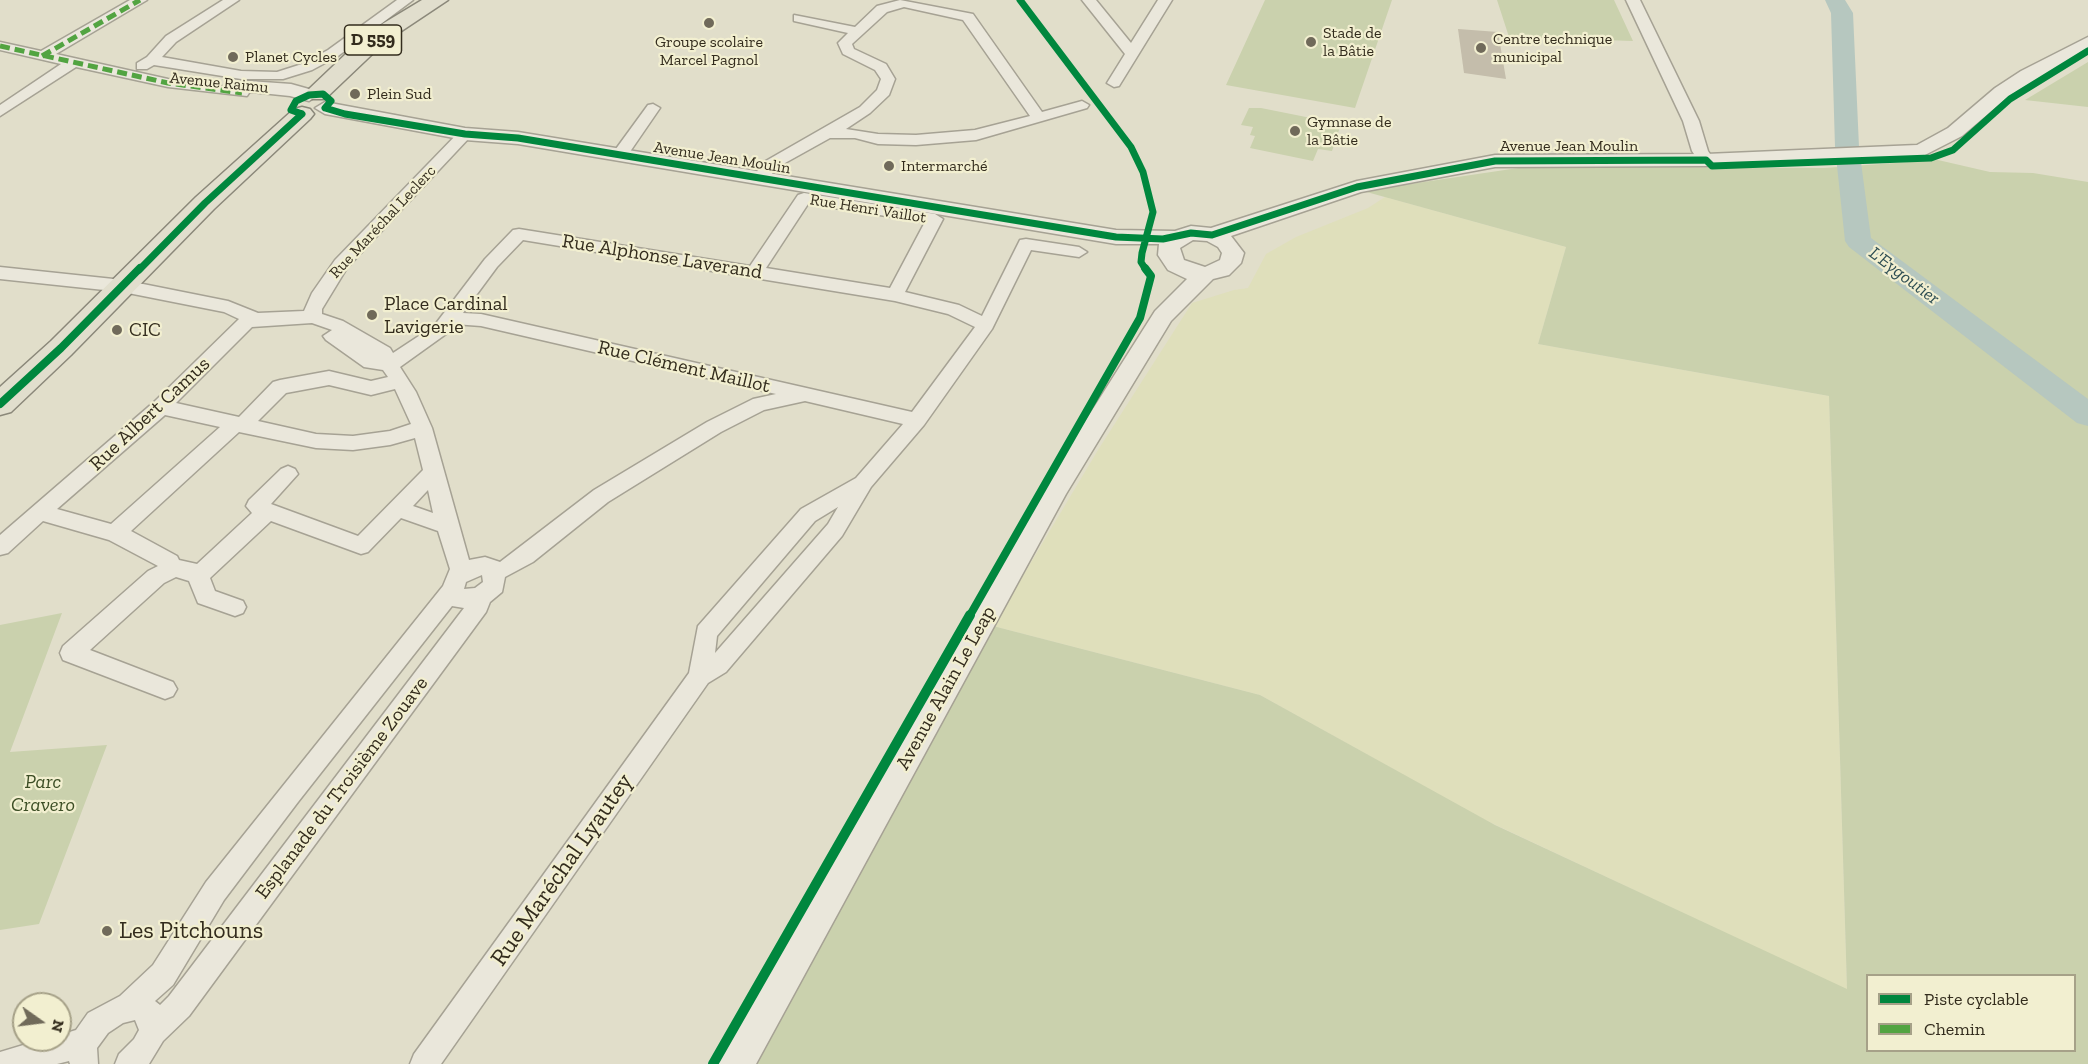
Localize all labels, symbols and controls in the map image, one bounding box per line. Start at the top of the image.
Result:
marker: Groupe scolaire Marcel Pagnol [702,16,716,30]
place label: Stade de la Bâtie [1323,23,1381,61]
road number: D 559 [344,25,401,55]
place label: Centre technique municipal [1493,29,1612,67]
place label: Groupe scolaire Marcel Pagnol [655,32,763,70]
marker: Stade de la Bâtie [1304,35,1318,49]
marker: Centre technique municipal [1474,41,1488,55]
place label: Planet Cycles [245,47,337,67]
marker: Planet Cycles [226,50,240,64]
street label: Avenue Raimu [169,68,269,98]
place label: Plein Sud [367,84,432,104]
marker: Plein Sud [348,87,362,101]
place label: Gymnase de la Bâtie [1307,112,1391,150]
marker: Gymnase de la Bâtie [1288,124,1302,138]
street label: Avenue Jean Moulin [1500,136,1638,156]
street label: Avenue Jean Moulin [652,138,792,178]
place label: Intermarché [901,156,988,176]
marker: Intermarché [882,159,896,173]
street label: Rue Maréchal Leclerc [326,162,440,282]
street label: Rue Henri Vaillot [808,190,928,228]
street label: Rue Alphonse Laverand [560,229,764,285]
water label: L'Eygoutier [1865,243,1943,309]
place label: Place Cardinal Lavigerie [384,292,508,339]
marker: Place Cardinal Lavigerie [365,308,379,322]
place label: CIC [129,318,161,342]
marker: CIC [110,323,124,337]
street label: Rue Clément Maillot [595,335,773,399]
street label: Rue Albert Camus [85,352,215,476]
street label: Avenue Alain Le Leap [891,602,1001,774]
street label: Esplanade du Troisième Zouave [251,672,433,904]
street label: Rue Maréchal Lyautey [485,768,639,972]
park label: Parc Cravero [11,770,75,817]
place label: Les Pitchouns [119,917,263,945]
marker: Les Pitchouns [100,924,114,938]
legend [1866,974,2076,1052]
text: Piste cyclable [1924,988,2028,1010]
north arrow [12,992,72,1052]
text: N [47,1018,69,1034]
text: Chemin [1924,1018,1985,1040]

